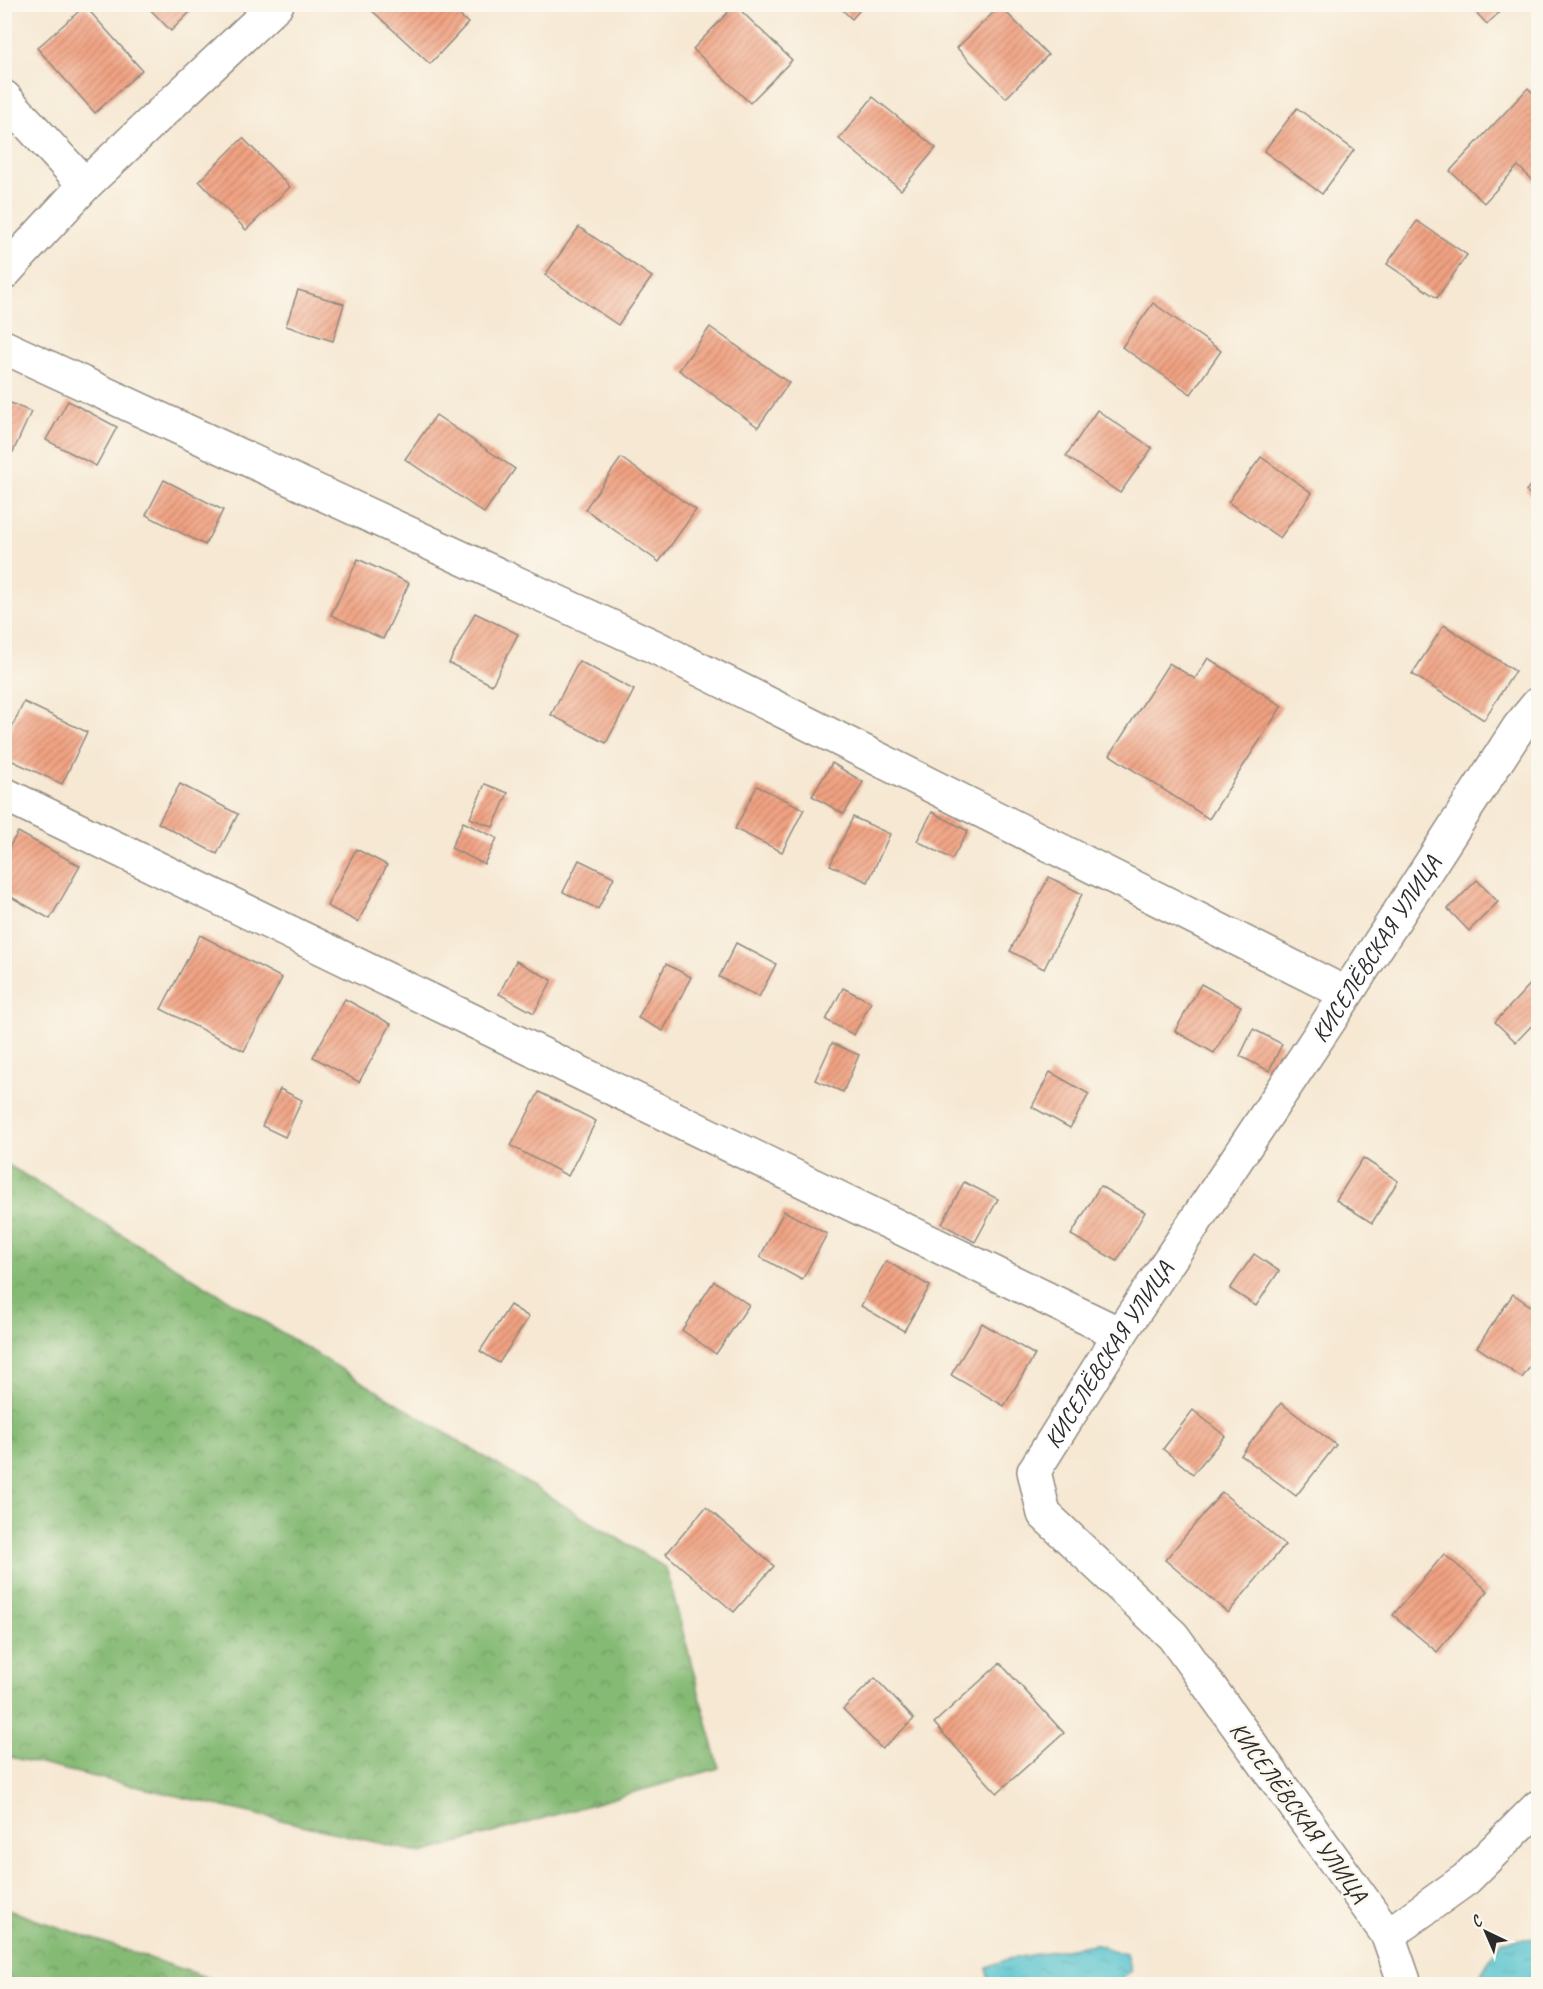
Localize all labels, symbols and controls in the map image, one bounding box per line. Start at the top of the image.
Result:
street label: КИСЕЛЁВСКАЯ УЛИЦА [1304,849,1447,1048]
street label: КИСЕЛЁВСКАЯ УЛИЦА [1037,1255,1180,1453]
street label: КИСЕЛЁВСКАЯ УЛИЦА [1223,1716,1375,1909]
north arrow [1456,1902,1516,1962]
text: С [1467,1911,1488,1932]

